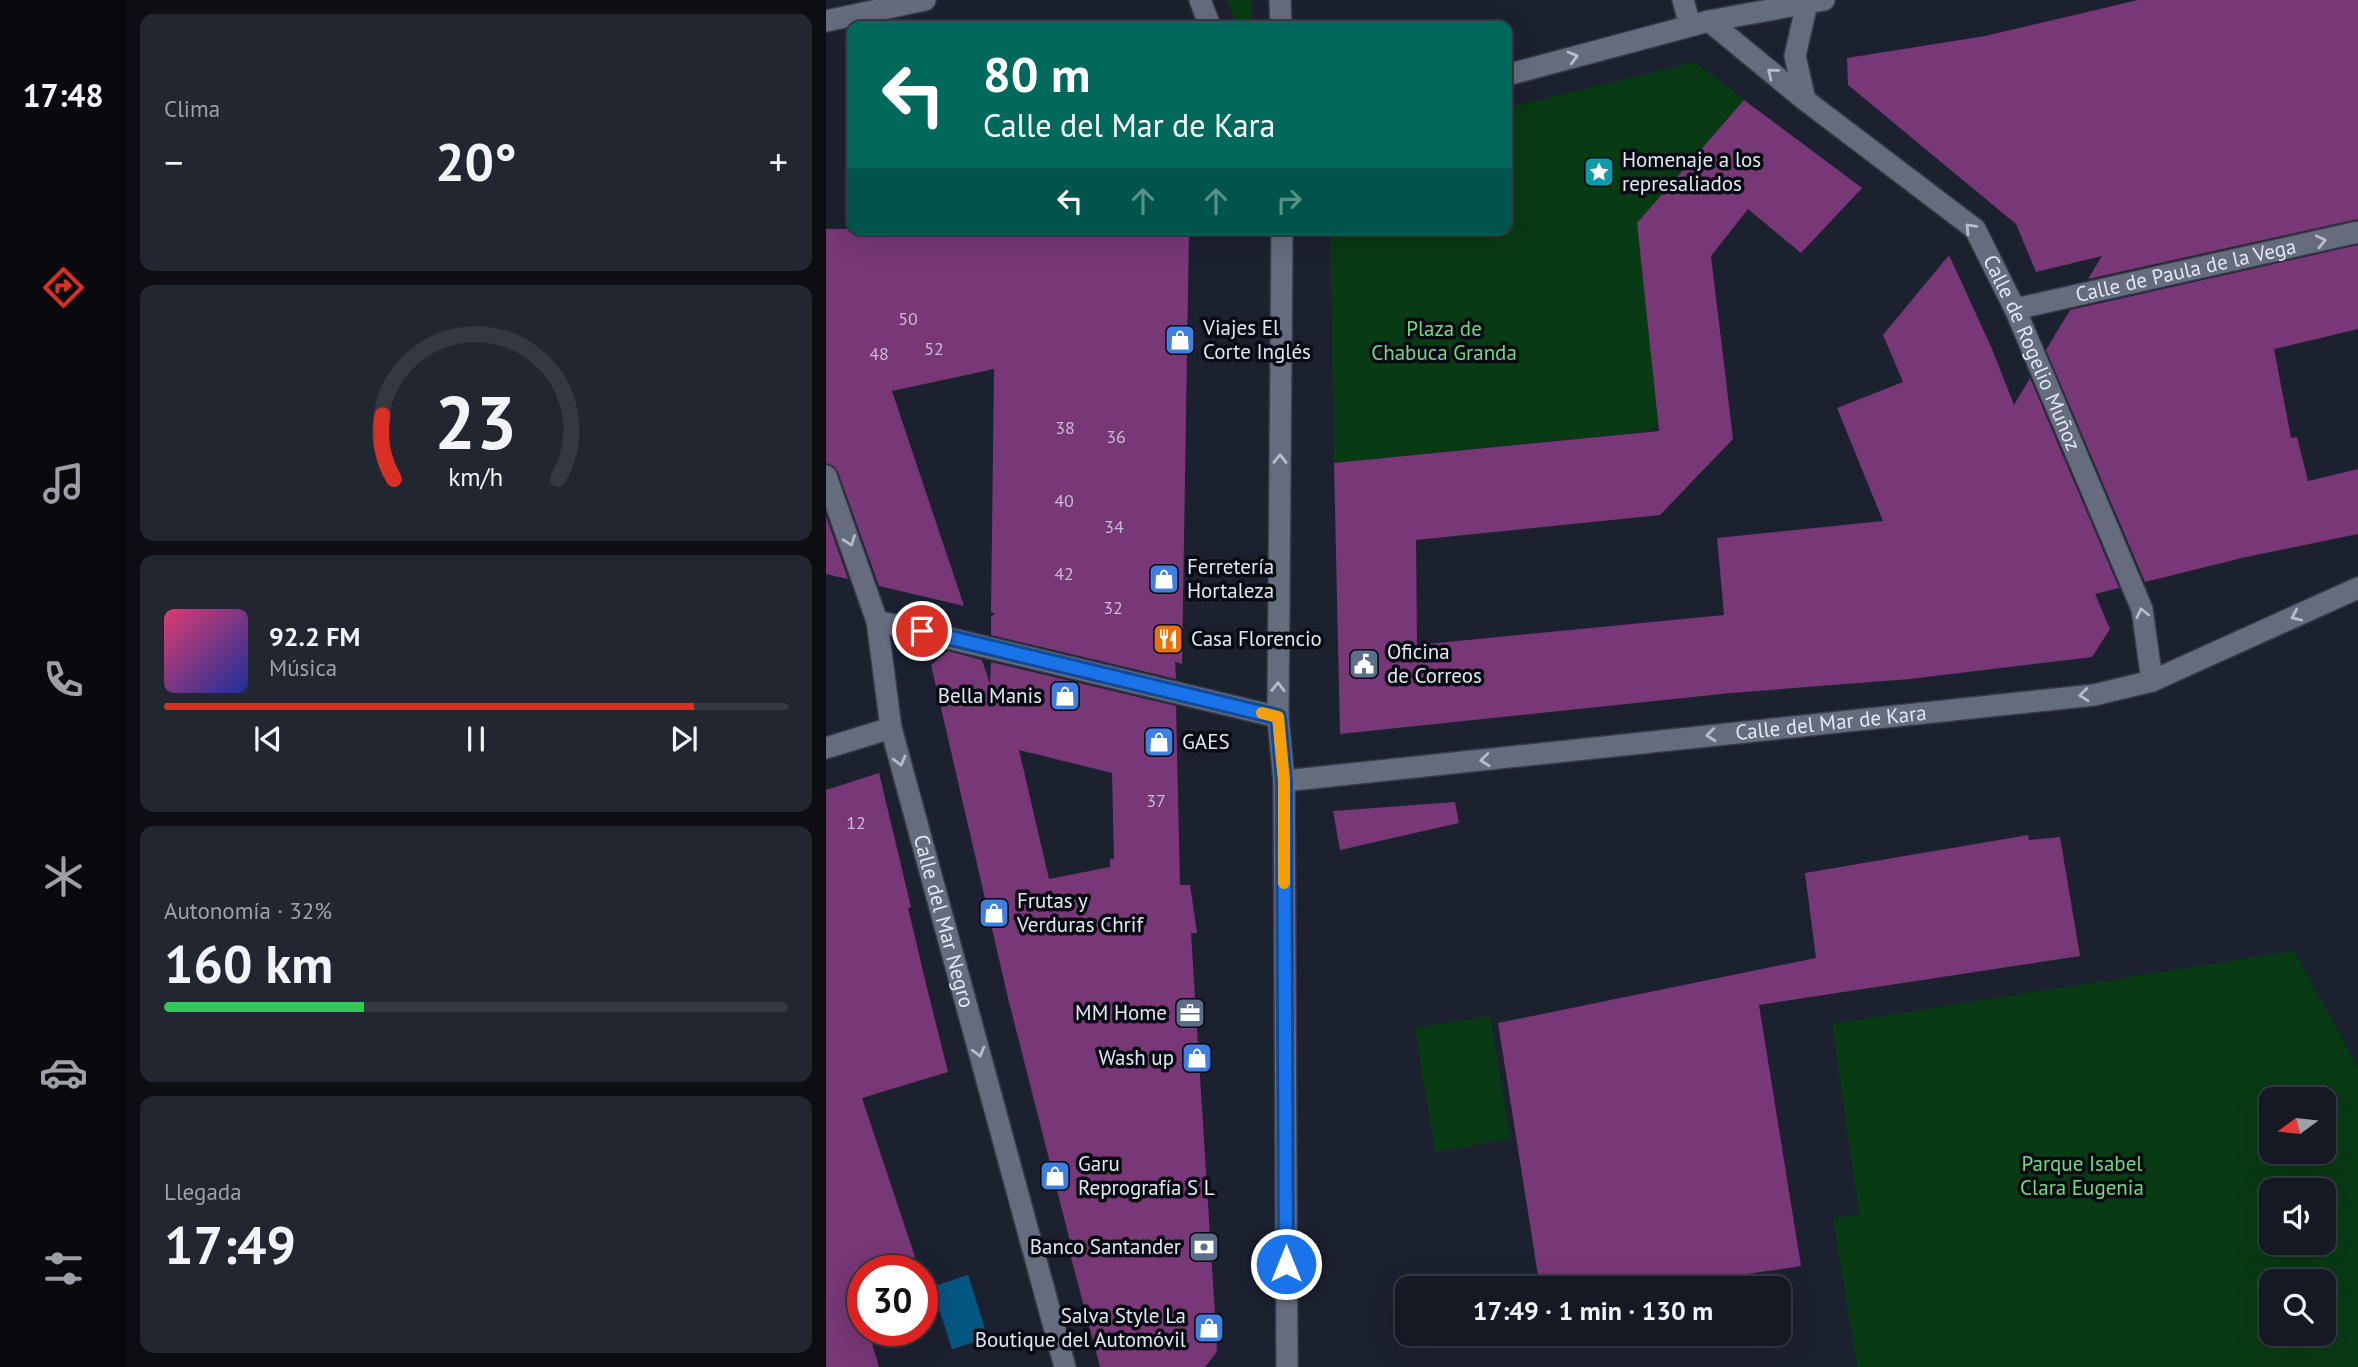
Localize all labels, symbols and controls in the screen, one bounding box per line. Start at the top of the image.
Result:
text: 80 m [983,42,1090,106]
icon: left [868,49,959,140]
one-way arrow [1566,51,1578,65]
one-way arrow [1768,68,1780,81]
text: 17:48 [22,74,104,116]
text: Clima [164,94,220,123]
text: Calle del Mar de Kara [983,104,1275,146]
text: 20° [435,128,517,195]
text: − [164,137,183,186]
text: + [769,137,788,186]
place label: Homenaje a los represaliados [1622,146,1761,197]
place icon: Homenaje a los represaliados [1582,155,1616,189]
icon: left [1051,182,1089,220]
icon: ahead [1124,182,1162,220]
icon: ahead [1197,182,1235,220]
icon: right [1270,182,1308,220]
one-way arrow [1966,223,1979,236]
street label: Calle de Paula de la Vega [2073,232,2298,308]
one-way arrow [2315,234,2327,249]
street label: Calle de Rogelio Muñoz [1977,250,2087,455]
icon: directions [39,263,88,312]
house number: 50 [898,307,918,330]
place label: Viajes El Corte Inglés [1202,314,1311,365]
park label: Plaza de Chabuca Granda [1371,315,1517,366]
shop icon: Viajes El Corte Inglés [1163,323,1197,357]
house number: 52 [924,337,944,360]
house number: 48 [869,342,889,365]
text: 23 [435,375,517,469]
house number: 38 [1055,416,1075,439]
house number: 36 [1106,425,1126,448]
one-way arrow [1272,453,1288,464]
icon: music [39,459,88,508]
text: km/h [449,461,503,493]
house number: 40 [1054,489,1074,512]
house number: 34 [1104,515,1124,538]
one-way arrow [841,534,855,546]
place label: Ferretería Hortaleza [1187,553,1274,604]
house number: 42 [1054,562,1074,585]
shop icon: Ferretería Hortaleza [1147,562,1181,596]
house number: 32 [1103,596,1123,619]
pin [892,601,952,661]
one-way arrow [2135,608,2150,620]
one-way arrow [2291,608,2303,622]
icon: arrive [903,612,941,650]
text: 92.2 FM [269,620,360,653]
restaurant icon: Casa Florencio [1151,622,1185,656]
place label: Casa Florencio [1191,625,1322,652]
place label: Oficina de Correos [1387,638,1482,689]
public building icon: Oficina de Correos [1347,647,1381,681]
text: Música [269,653,337,682]
icon: phone [39,655,88,704]
shop icon: Bella Manis [1048,679,1082,713]
one-way arrow [1270,681,1286,691]
place label: Bella Manis [938,682,1042,709]
one-way arrow [2078,688,2090,703]
street label: Calle del Mar de Kara [1734,699,1928,746]
icon: previous [249,720,287,758]
icon: pause [457,720,495,758]
icon: next [665,720,703,758]
shop icon: GAES [1142,725,1176,759]
place label: GAES [1182,728,1230,755]
one-way arrow [1706,728,1717,743]
one-way arrow [1479,752,1491,767]
one-way arrow [892,755,906,767]
house number: 37 [1146,789,1166,812]
house number: 12 [846,811,866,834]
street label: Calle del Mar Negro [908,832,981,1011]
icon: climate [39,852,88,901]
place label: Frutas y Verduras Chrif [1016,887,1144,938]
text: Autonomía · 32% [164,896,332,925]
shop icon: Frutas y Verduras Chrif [977,896,1011,930]
text: 160 km [164,930,333,997]
office icon: MM Home [1173,996,1207,1030]
place label: MM Home [1075,999,1167,1026]
shop icon: Wash up [1180,1041,1214,1075]
place label: Wash up [1098,1044,1174,1071]
one-way arrow [970,1046,985,1058]
icon: car [39,1048,88,1097]
north arrow [2259,1087,2336,1164]
map controls [2259,1087,2336,1346]
place label: Garu Reprografía S L [1078,1150,1215,1201]
park label: Parque Isabel Clara Eugenia [2020,1150,2144,1201]
shop icon: Garu Reprografía S L [1038,1159,1072,1193]
text: Llegada [164,1177,242,1206]
button: sound [2259,1178,2336,1255]
text: 17:49 [164,1211,296,1278]
position arrow [1249,1227,1323,1301]
bank icon: Banco Santander [1187,1230,1221,1264]
place label: Banco Santander [1030,1233,1181,1260]
icon: filters [39,1244,88,1293]
speed limit sign: 30 [847,1255,938,1346]
button: search [2259,1269,2336,1346]
text: 17:49 · 1 min · 130 m [1473,1294,1713,1327]
place label: Salva Style La Boutique del Automóvil [975,1302,1186,1353]
shop icon: Salva Style La Boutique del Automóvil [1192,1311,1226,1345]

